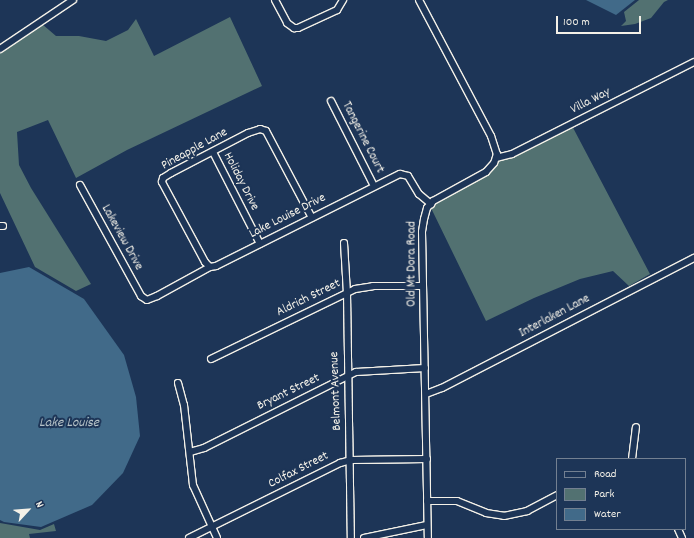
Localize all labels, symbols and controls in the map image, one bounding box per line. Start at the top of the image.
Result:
scale bar [558,8,643,34]
text: 100 m [563,14,590,31]
street label: Villa Way [568,85,614,119]
street label: Tangerine Court [337,100,387,176]
street label: Pineapple Lane [159,125,231,175]
street label: Holiday Drive [219,150,261,214]
street label: Lake Louise Drive [247,191,329,243]
street label: Lakeview Drive [97,203,145,273]
street label: Old Mt Dora Road [405,221,421,307]
street label: Aldrich Street [274,277,344,321]
street label: Interlaken Lane [517,292,593,342]
street label: Belmont Avenue [328,351,346,431]
street label: Bryant Street [255,371,323,415]
water label: Lake Louise [39,415,99,431]
street label: Colfax Street [266,449,332,493]
legend [556,458,686,530]
text: Road [594,466,616,483]
text: Park [594,486,614,503]
north arrow [8,490,48,530]
text: N [30,499,47,511]
text: Water [594,506,621,523]

